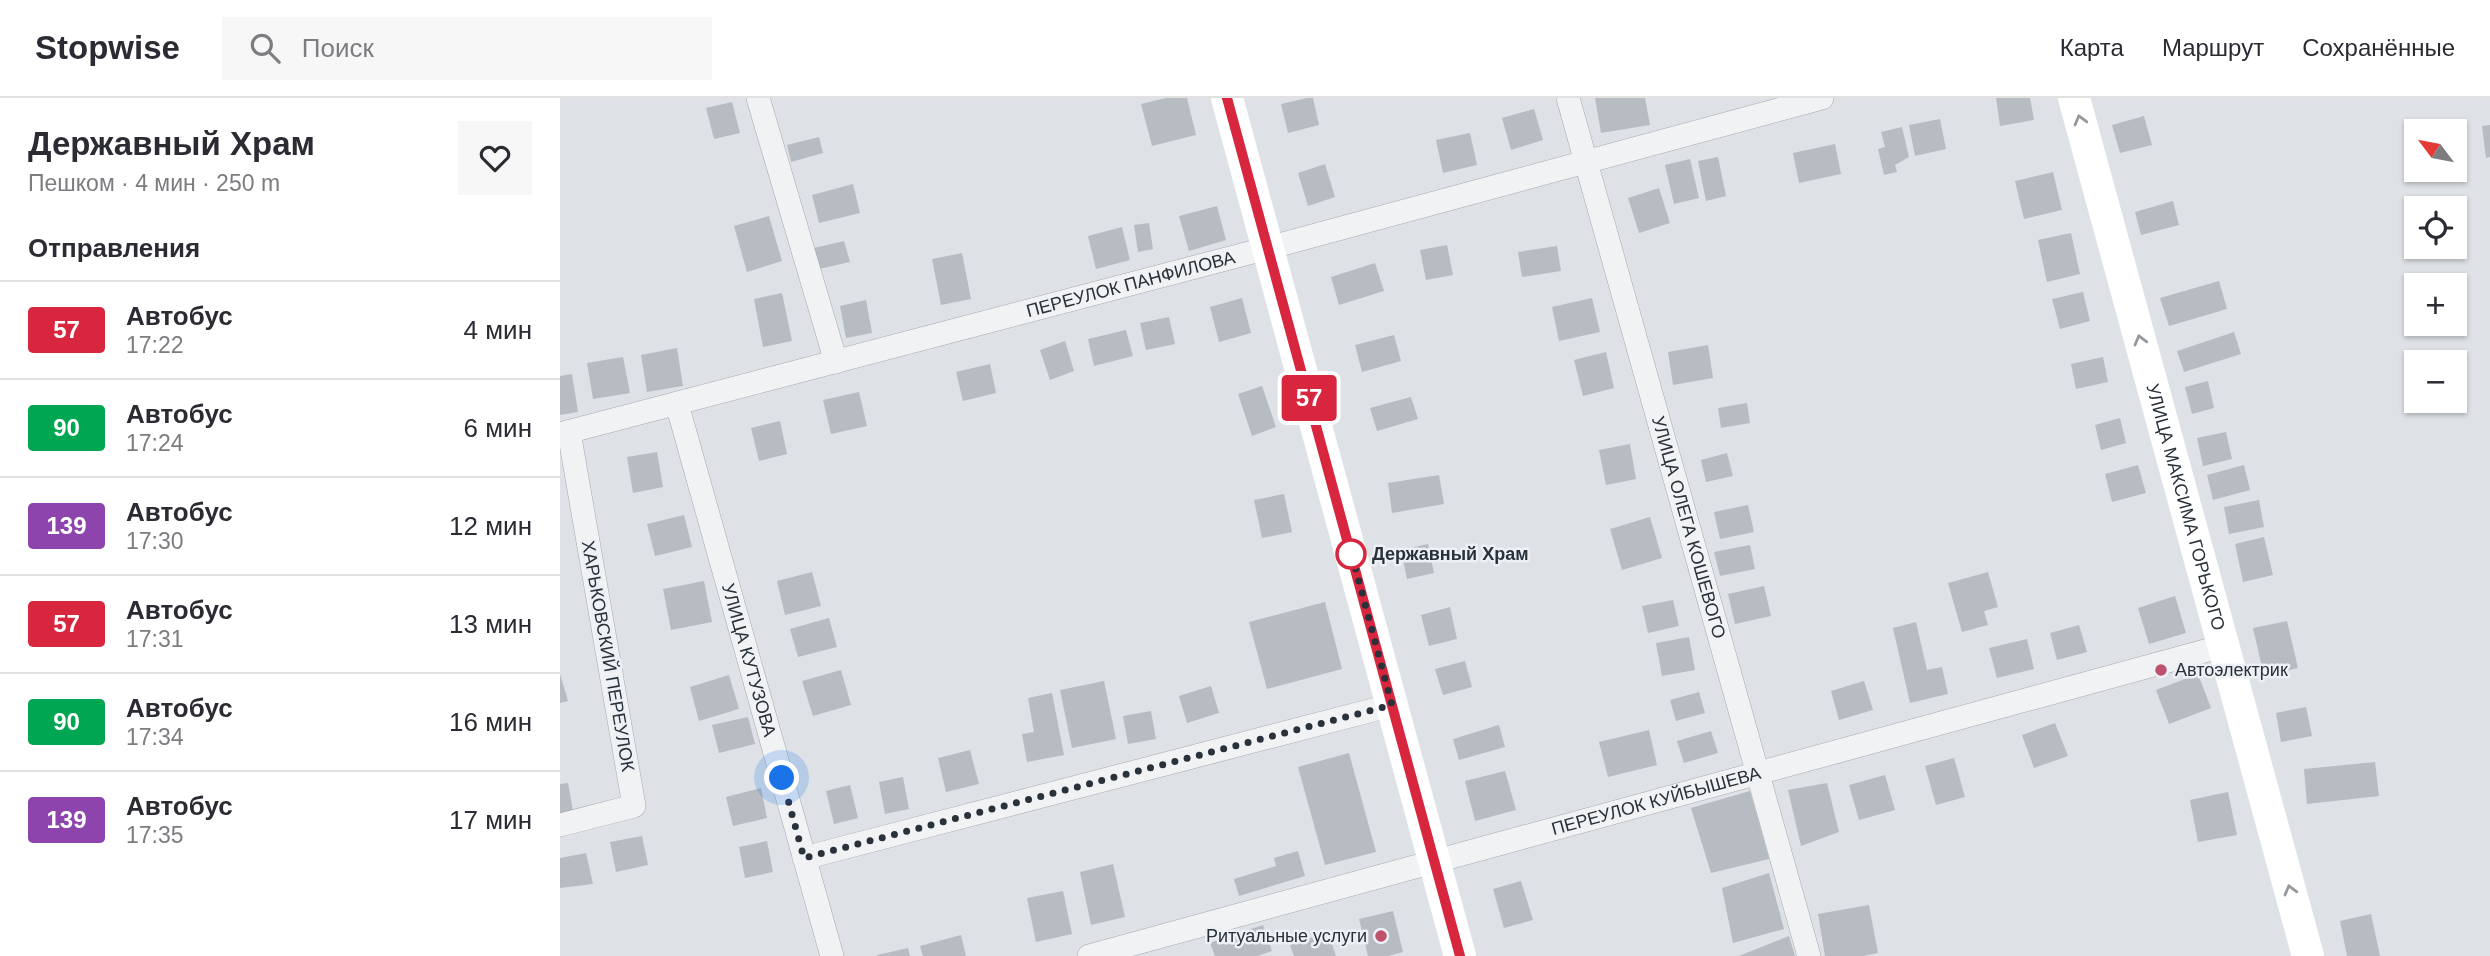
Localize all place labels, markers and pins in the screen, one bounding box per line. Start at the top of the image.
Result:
marker: Державный Храм [1336,539,1366,569]
place label: Державный Храм [1372,544,1529,564]
place label: Автоэлектрик [2175,660,2288,680]
marker: Автоэлектрик [2153,662,2169,678]
place label: Ритуальные услуги [1206,926,1367,946]
marker: Ритуальные услуги [1373,928,1389,944]

